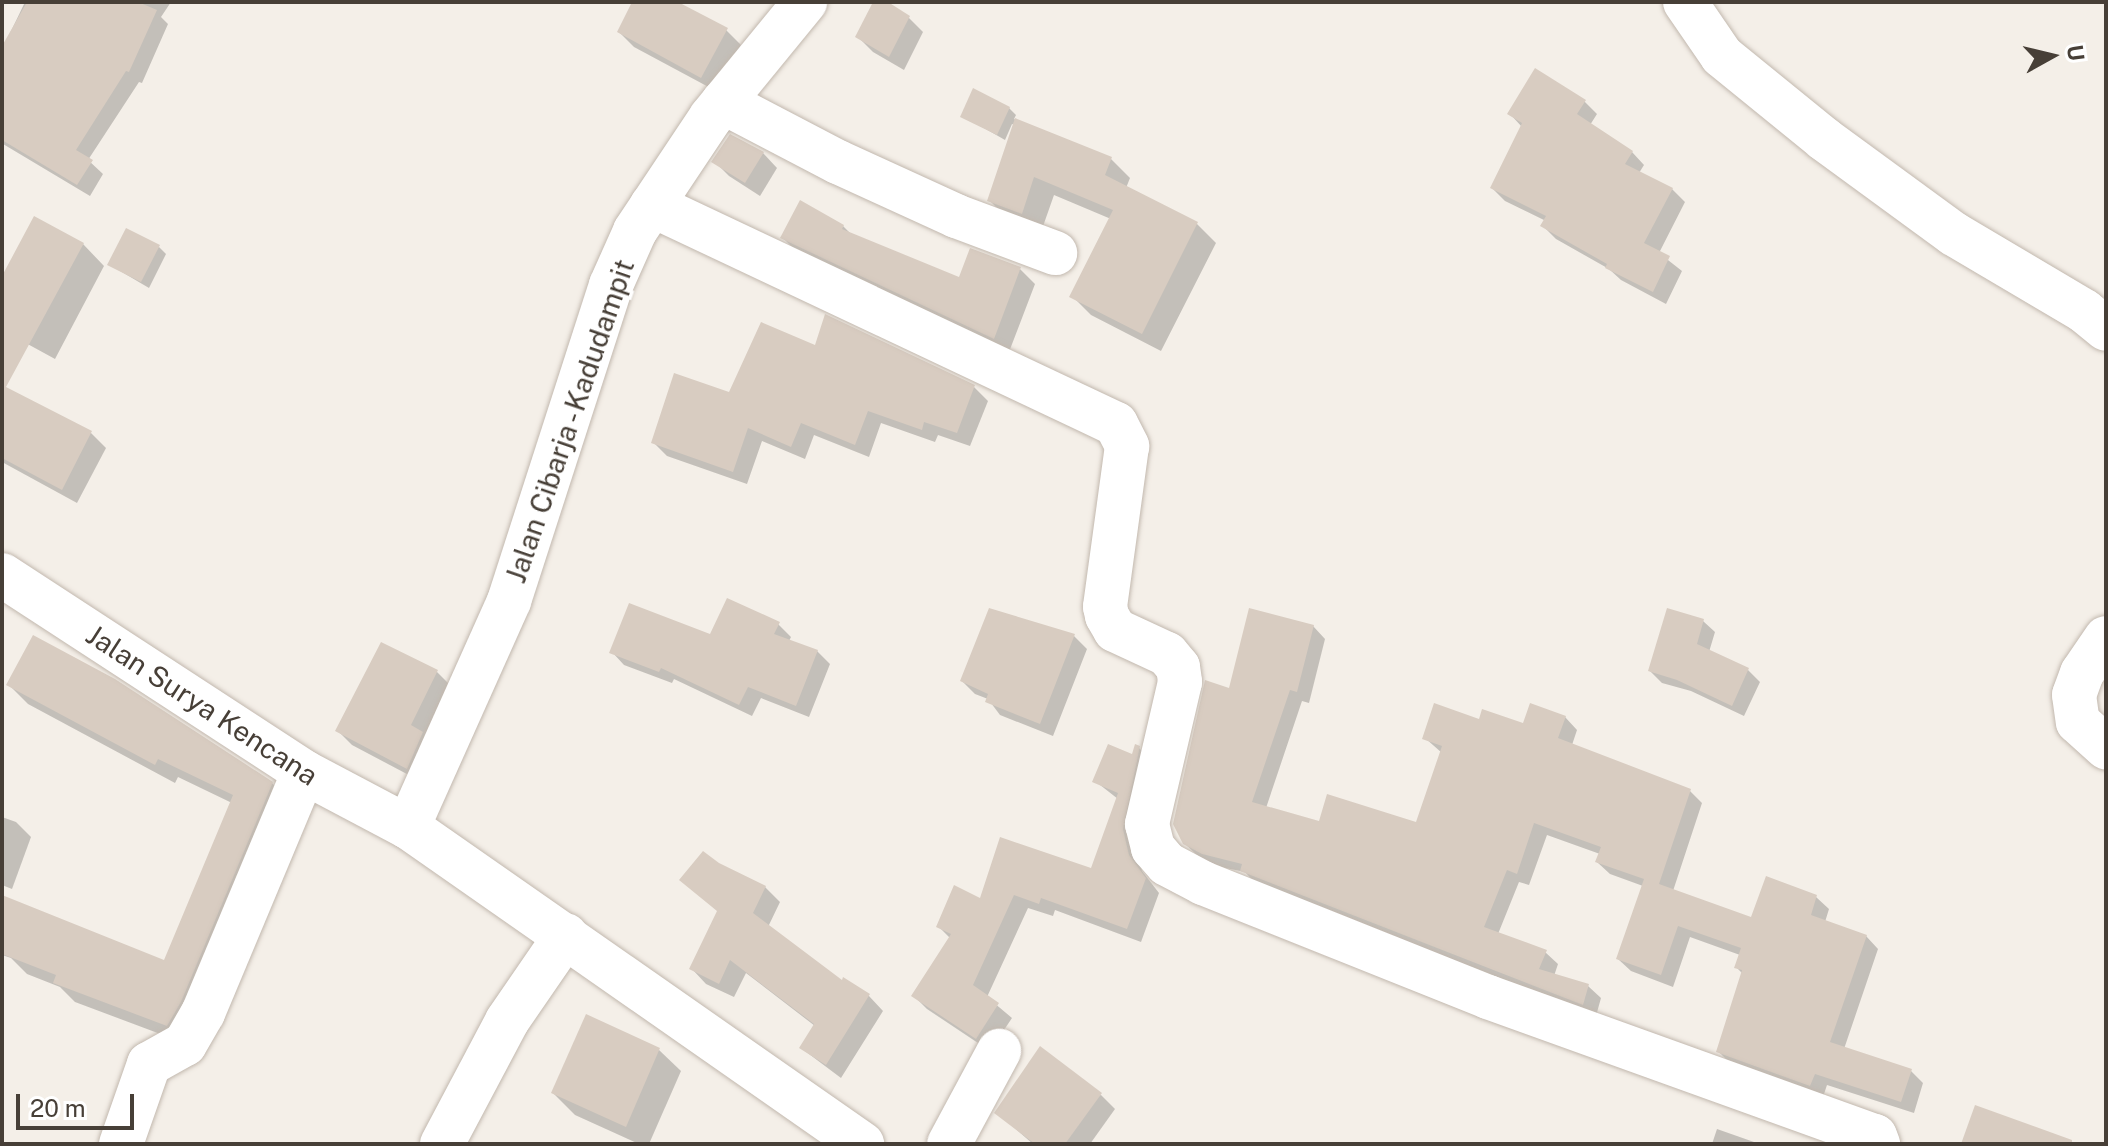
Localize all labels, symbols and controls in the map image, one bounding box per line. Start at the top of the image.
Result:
north arrow [2012,16,2092,96]
text: U [2062,43,2090,62]
street label: Jalan Cibarja - Kadudampit [498,251,642,591]
street label: Jalan Surya Kencana [80,618,324,792]
scale bar [20,1078,138,1128]
text: 20 m [30,1094,86,1122]

